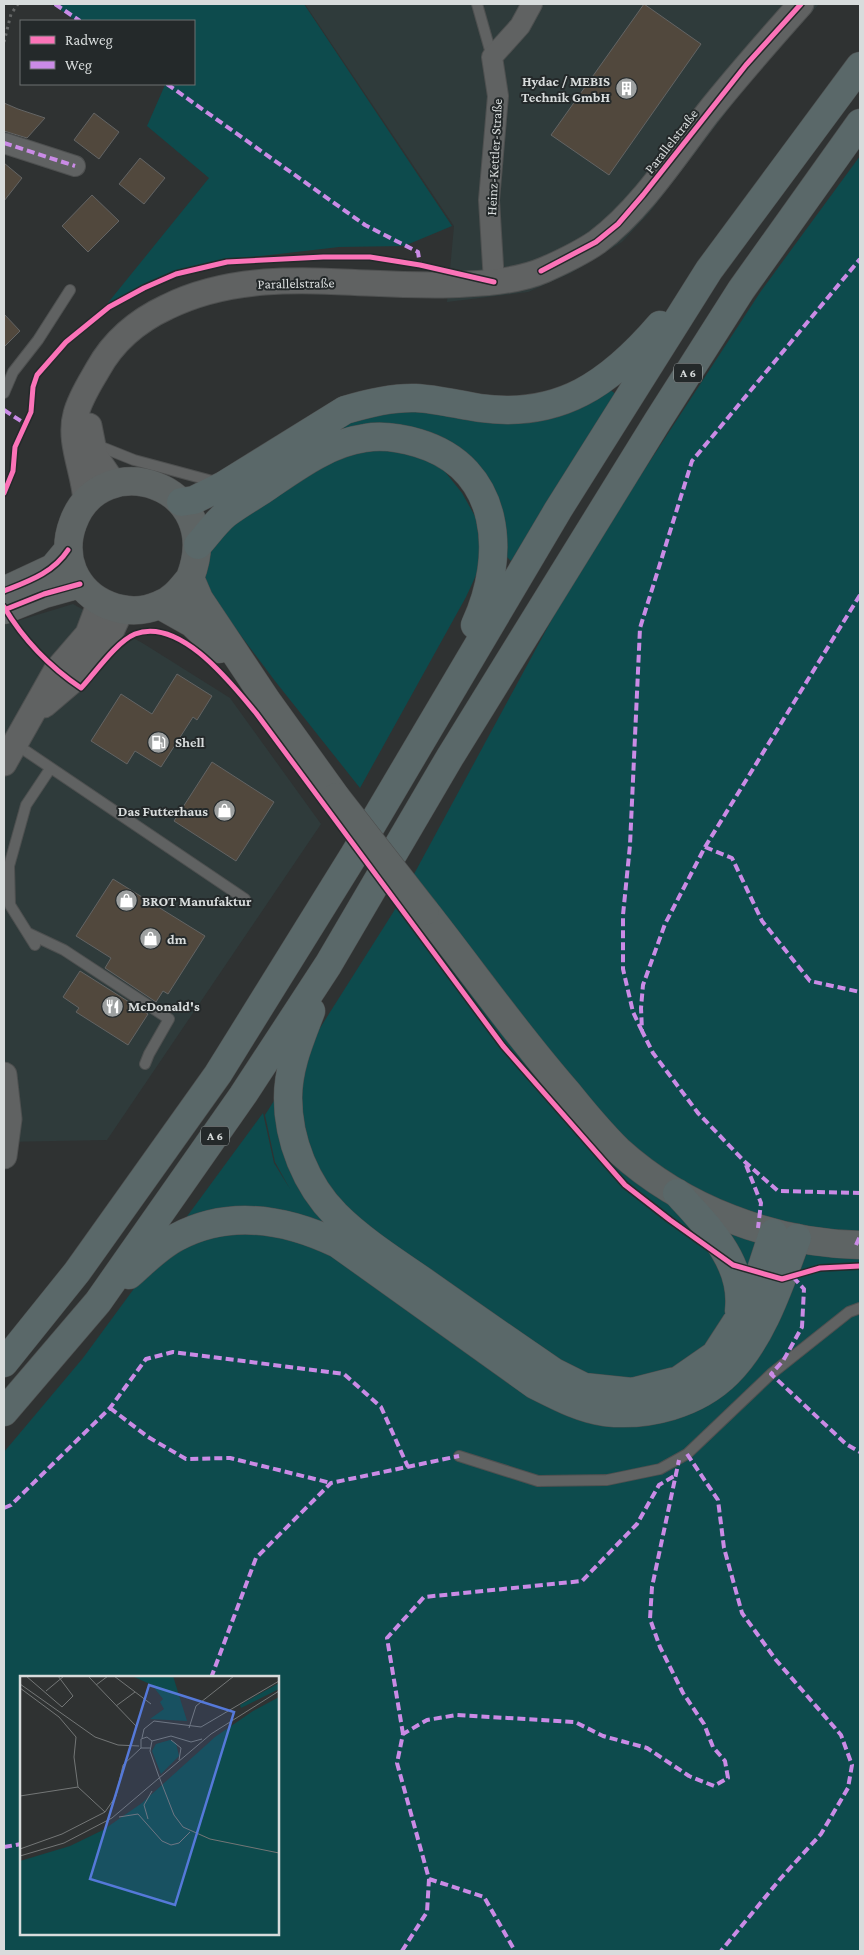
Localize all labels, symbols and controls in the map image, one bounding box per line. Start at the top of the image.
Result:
legend [20,20,195,85]
text: Radweg [65,32,113,49]
text: Weg [65,57,92,74]
place label: Hydac / MEBIS Technik GmbH [521,73,610,105]
building icon: Hydac / MEBIS Technik GmbH [614,77,638,101]
street label: Heinz-Kettler-Straße [483,98,505,216]
street label: Parallelstraße [641,106,701,176]
street label: Parallelstraße [257,274,335,292]
road number: A 6 [674,363,702,382]
fuel station icon: Shell [147,730,171,754]
place label: Shell [175,734,205,750]
shop icon: Das Futterhaus [212,799,236,823]
place label: Das Futterhaus [118,803,208,819]
shop icon: BROT Manufaktur [114,889,138,913]
place label: BROT Manufaktur [142,893,252,909]
shop icon: dm [139,927,163,951]
place label: dm [167,931,187,947]
restaurant icon: McDonald's [100,994,124,1018]
place label: McDonald's [128,998,200,1014]
road number: A 6 [201,1126,229,1146]
inset map [20,1676,279,1935]

